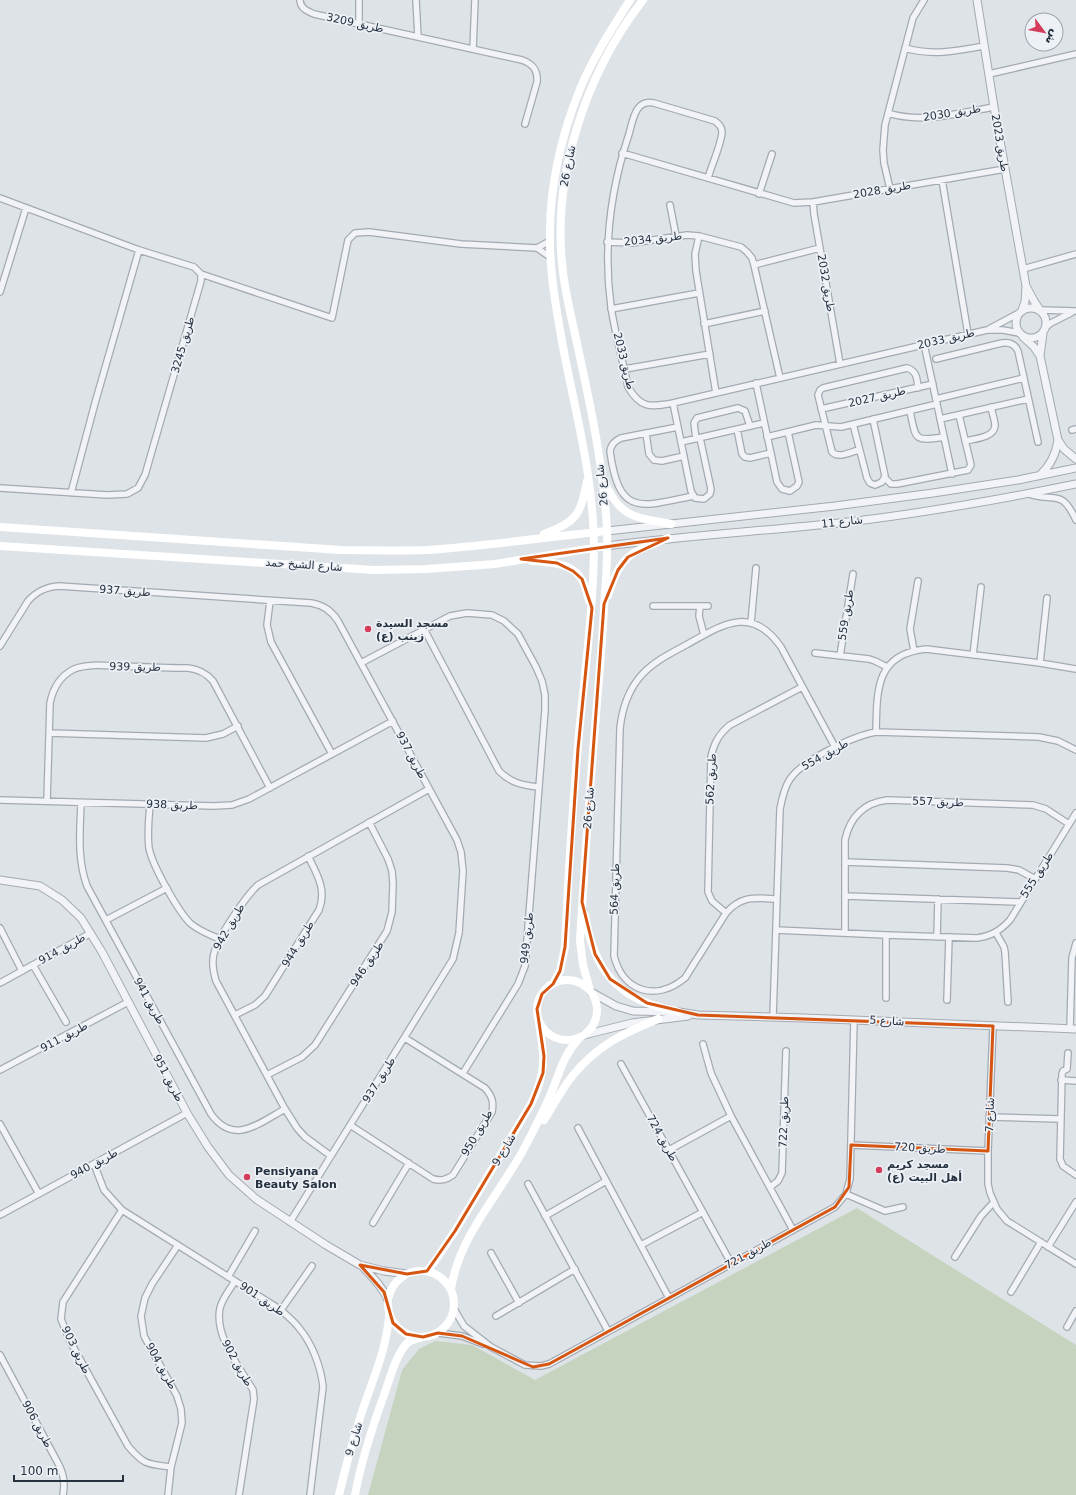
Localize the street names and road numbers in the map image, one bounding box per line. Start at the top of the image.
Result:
street label: طريق 3209 [325,11,385,36]
street label: طريق 2030 [922,102,982,125]
street label: طريق 2023 [988,113,1012,173]
street label: شارع 26 [558,144,578,188]
street label: طريق 2028 [852,178,912,202]
street label: طريق 2034 [623,229,683,250]
street label: طريق 2032 [814,253,838,313]
street label: طريق 3245 [169,315,198,375]
street label: طريق 2033 [916,326,976,353]
street label: طريق 2033 [610,331,637,391]
street label: طريق 2027 [847,384,907,411]
street label: شارع 26 [593,463,611,507]
street label: شارع 11 [820,513,864,531]
street label: شارع الشيخ حمد [265,556,343,574]
street label: طريق 937 [99,583,151,600]
street label: طريق 559 [836,588,857,642]
street label: طريق 939 [109,660,161,675]
street label: طريق 937 [392,729,429,781]
street label: طريق 554 [799,737,851,774]
street label: طريق 562 [703,753,720,805]
street label: شارع 26 [581,787,597,829]
street label: طريق 557 [912,795,964,810]
street label: طريق 938 [146,798,198,813]
street label: طريق 555 [1018,849,1057,901]
street label: طريق 564 [608,863,623,915]
street label: طريق 942 [210,901,249,953]
street label: طريق 949 [518,911,537,964]
street label: طريق 944 [279,918,318,970]
street label: طريق 914 [36,931,88,968]
street label: طريق 946 [348,939,387,990]
street label: طريق 941 [130,975,167,1027]
street label: شارع 5 [869,1014,905,1028]
street label: طريق 911 [38,1019,90,1056]
street label: طريق 951 [149,1052,186,1104]
street label: طريق 937 [360,1054,399,1106]
street label: طريق 722 [777,1096,792,1148]
street label: شارع 7 [983,1097,997,1133]
street label: طريق 950 [458,1107,497,1159]
street label: طريق 724 [643,1112,680,1164]
street label: شارع 9 [489,1132,519,1168]
street label: طريق 720 [894,1140,946,1157]
street label: طريق 940 [68,1146,120,1183]
street label: طريق 721 [722,1236,774,1273]
street label: طريق 901 [236,1279,287,1320]
street label: طريق 903 [58,1324,93,1377]
street label: طريق 902 [218,1337,255,1389]
street label: طريق 904 [142,1340,179,1392]
street label: طريق 906 [18,1398,55,1450]
street label: شارع 9 [343,1420,365,1458]

